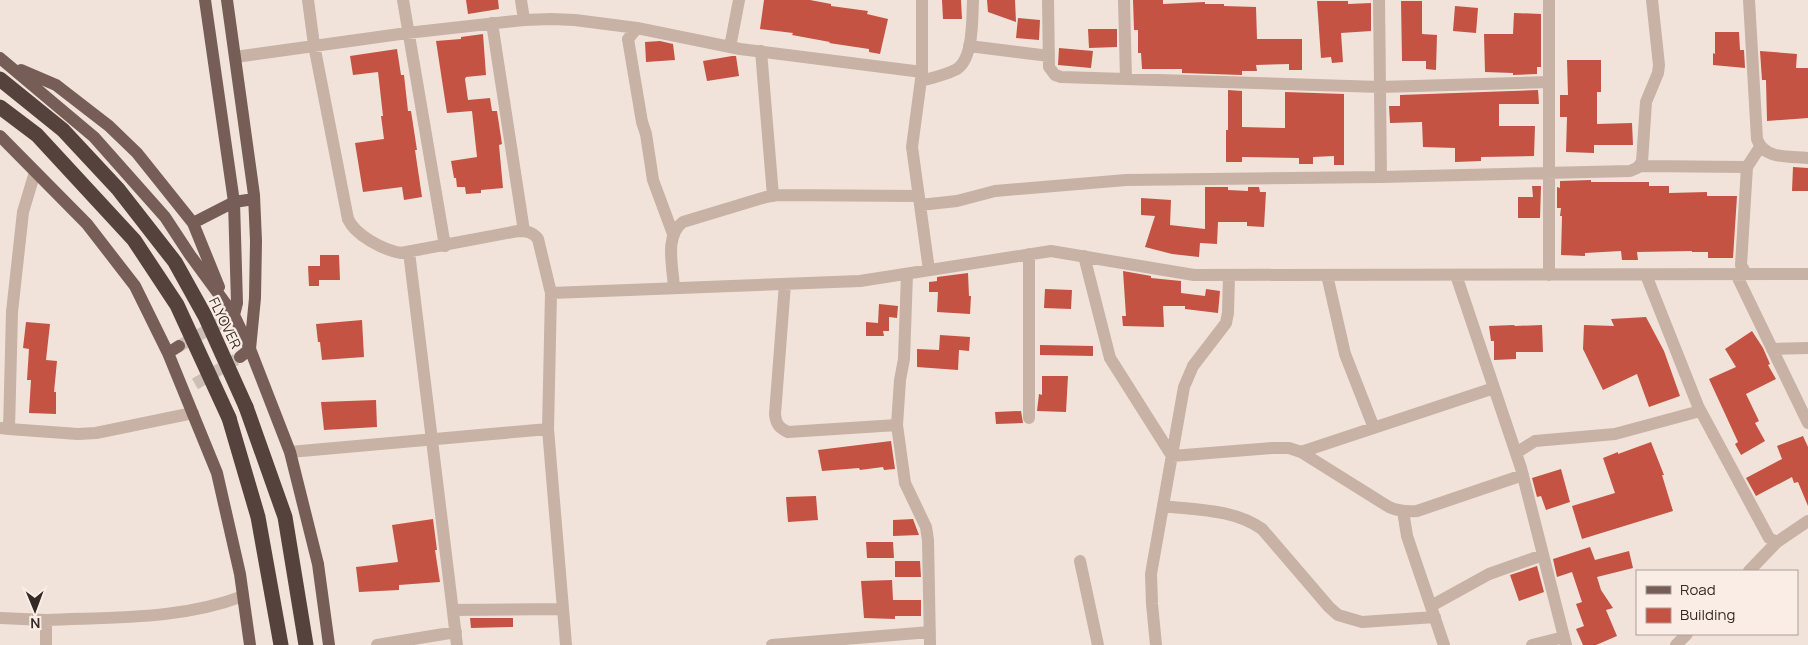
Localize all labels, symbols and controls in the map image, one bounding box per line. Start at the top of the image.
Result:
street label: FLYOVER [205,294,246,352]
legend [1636,570,1798,635]
text: Road [1680,579,1716,600]
north arrow [10,585,60,635]
text: Building [1680,604,1735,625]
text: N [30,614,40,633]

